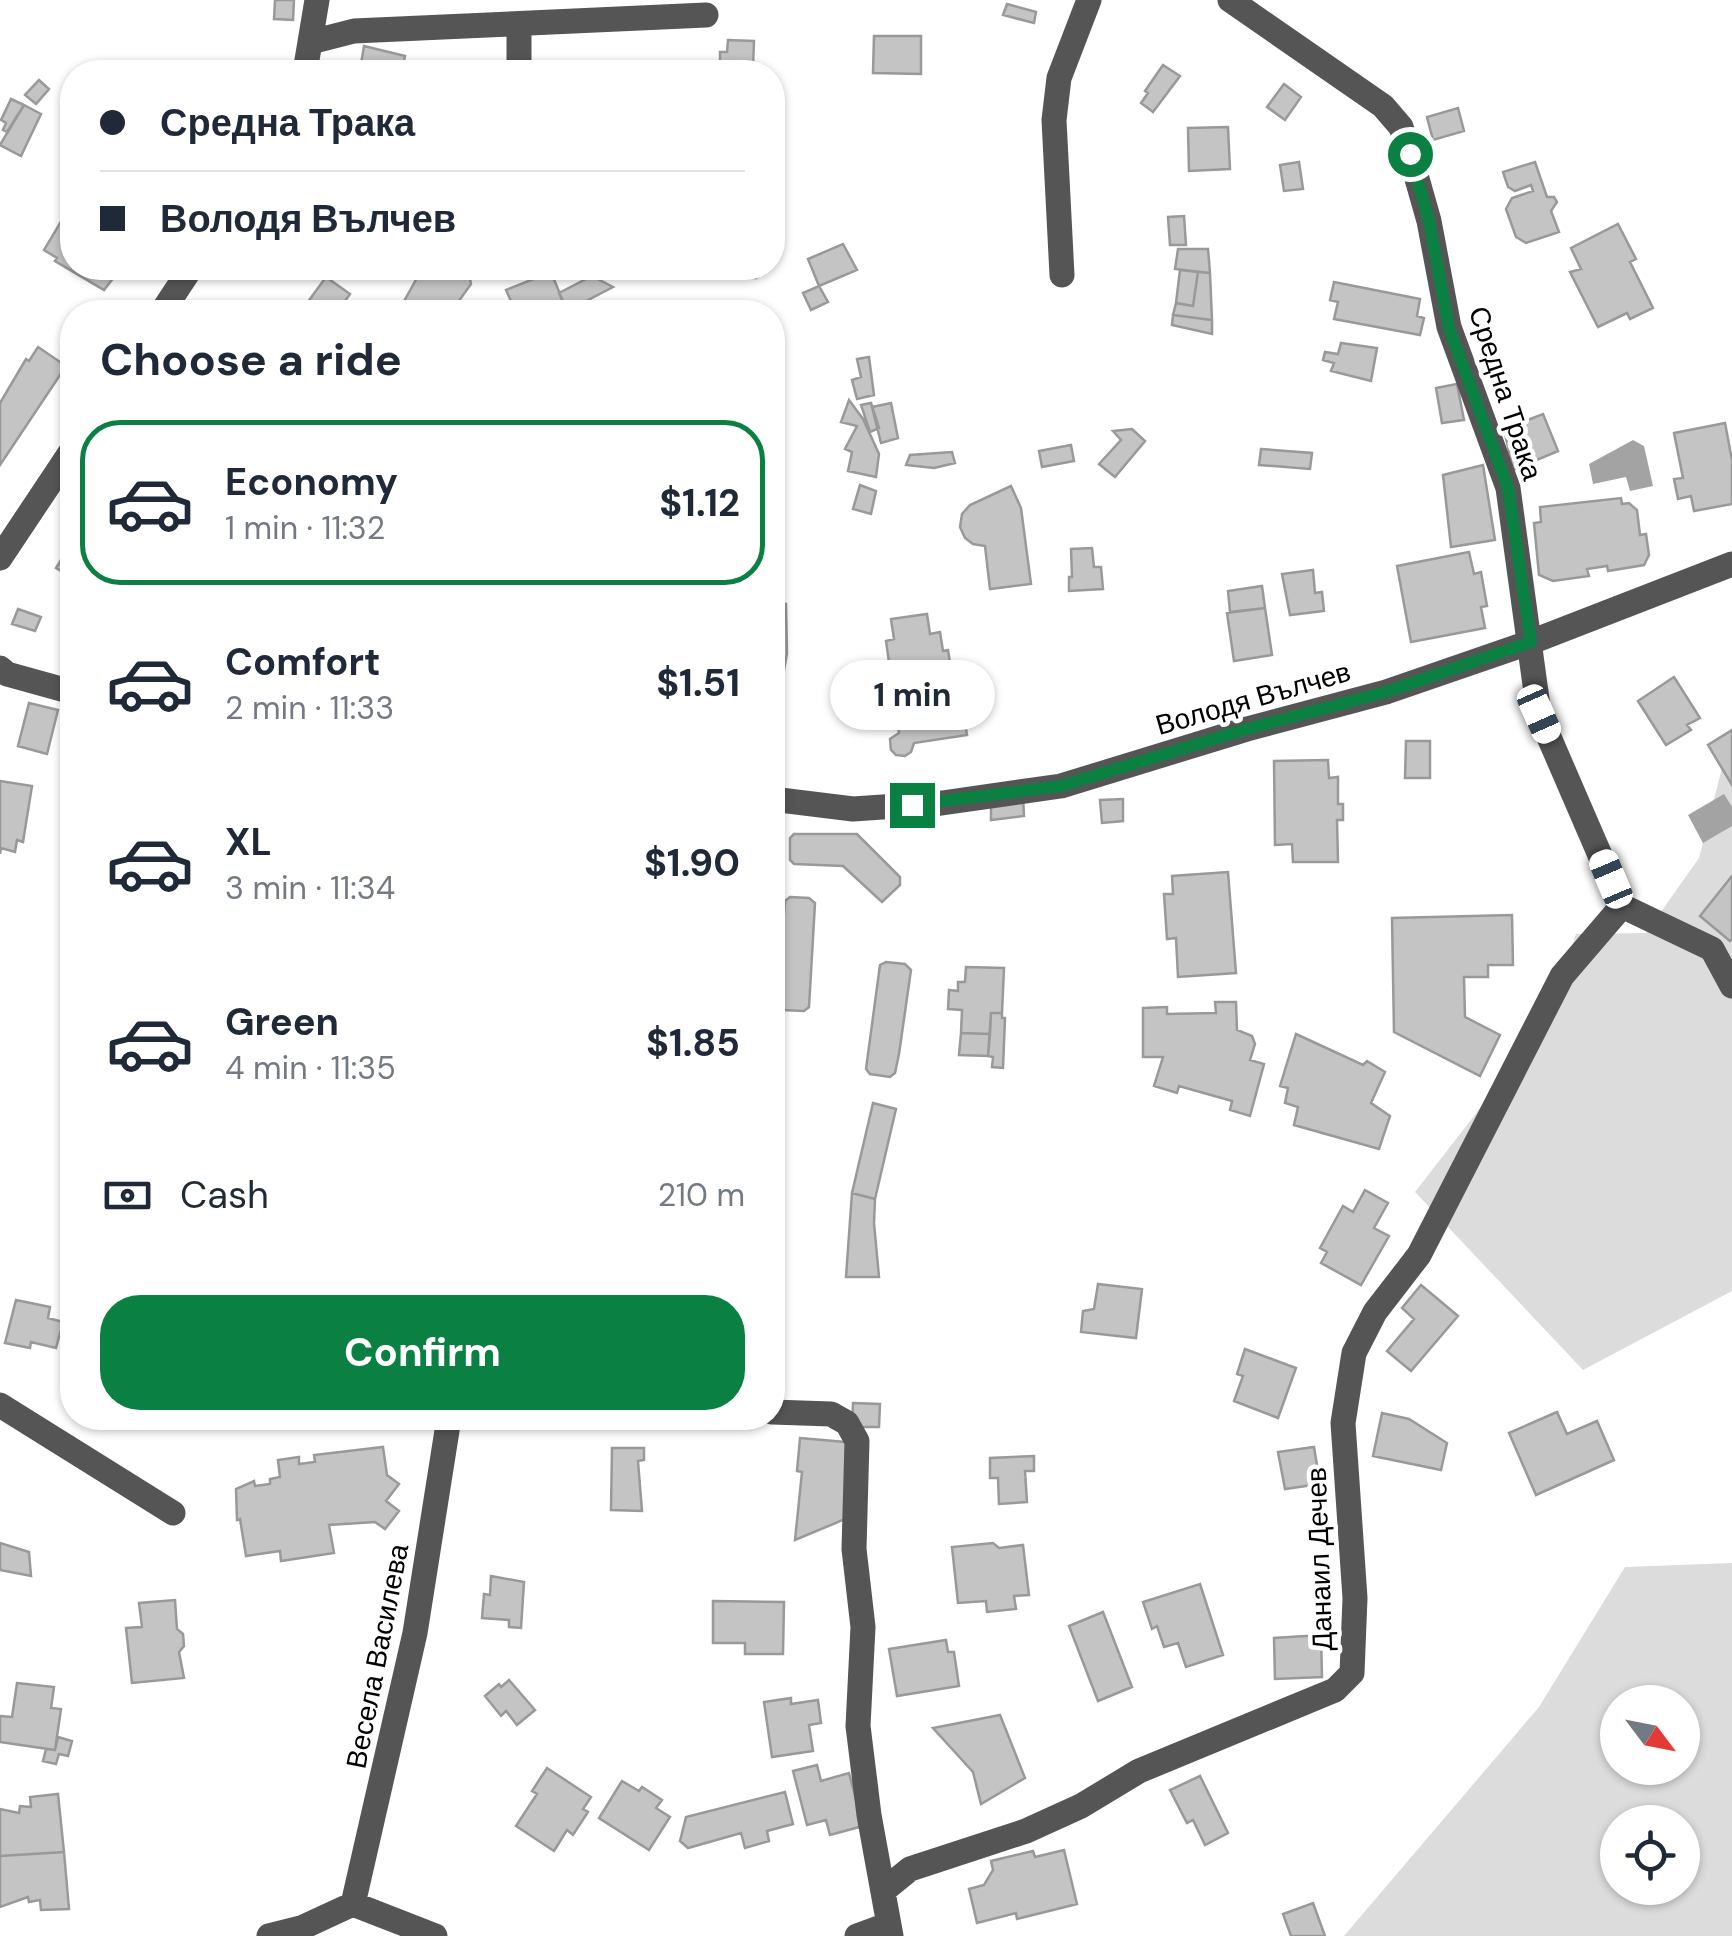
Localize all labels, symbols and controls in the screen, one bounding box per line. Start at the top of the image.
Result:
text: Средна Трака [160,98,415,148]
route start [1388,132,1433,177]
text: Володя Вълчев [160,194,456,244]
street label: Средна Трака [1460,302,1551,485]
text: Choose a ride [100,330,402,389]
text: Economy [225,457,398,507]
icon: car [105,458,195,548]
text: $1.12 [659,478,740,528]
text: 1 min · 11:32 [225,507,385,549]
text: Comfort [225,637,381,687]
icon: car [105,638,195,728]
street label: Володя Вълчев [1151,653,1355,744]
text: $1.51 [656,658,740,708]
callout: 1 min [830,660,994,730]
text: 1 min [874,674,951,716]
car [1513,680,1565,748]
text: 2 min · 11:33 [225,687,394,729]
route end [890,783,935,828]
text: XL [225,817,272,867]
icon: car [105,818,195,908]
text: $1.90 [644,838,740,888]
car [1585,846,1637,912]
text: 3 min · 11:34 [225,867,395,909]
text: Green [225,997,339,1047]
icon: car [105,998,195,1088]
text: $1.85 [646,1018,740,1068]
text: 4 min · 11:35 [225,1047,396,1089]
icon: cash [100,1168,155,1223]
text: Cash [180,1170,269,1220]
text: 210 m [658,1174,745,1216]
button: Confirm [100,1295,745,1410]
street label: Данаил Дечев [1298,1467,1341,1651]
street label: Весела Василева [338,1540,418,1772]
north arrow [1600,1685,1700,1785]
map controls [1600,1685,1700,1905]
button: locate [1600,1805,1700,1905]

